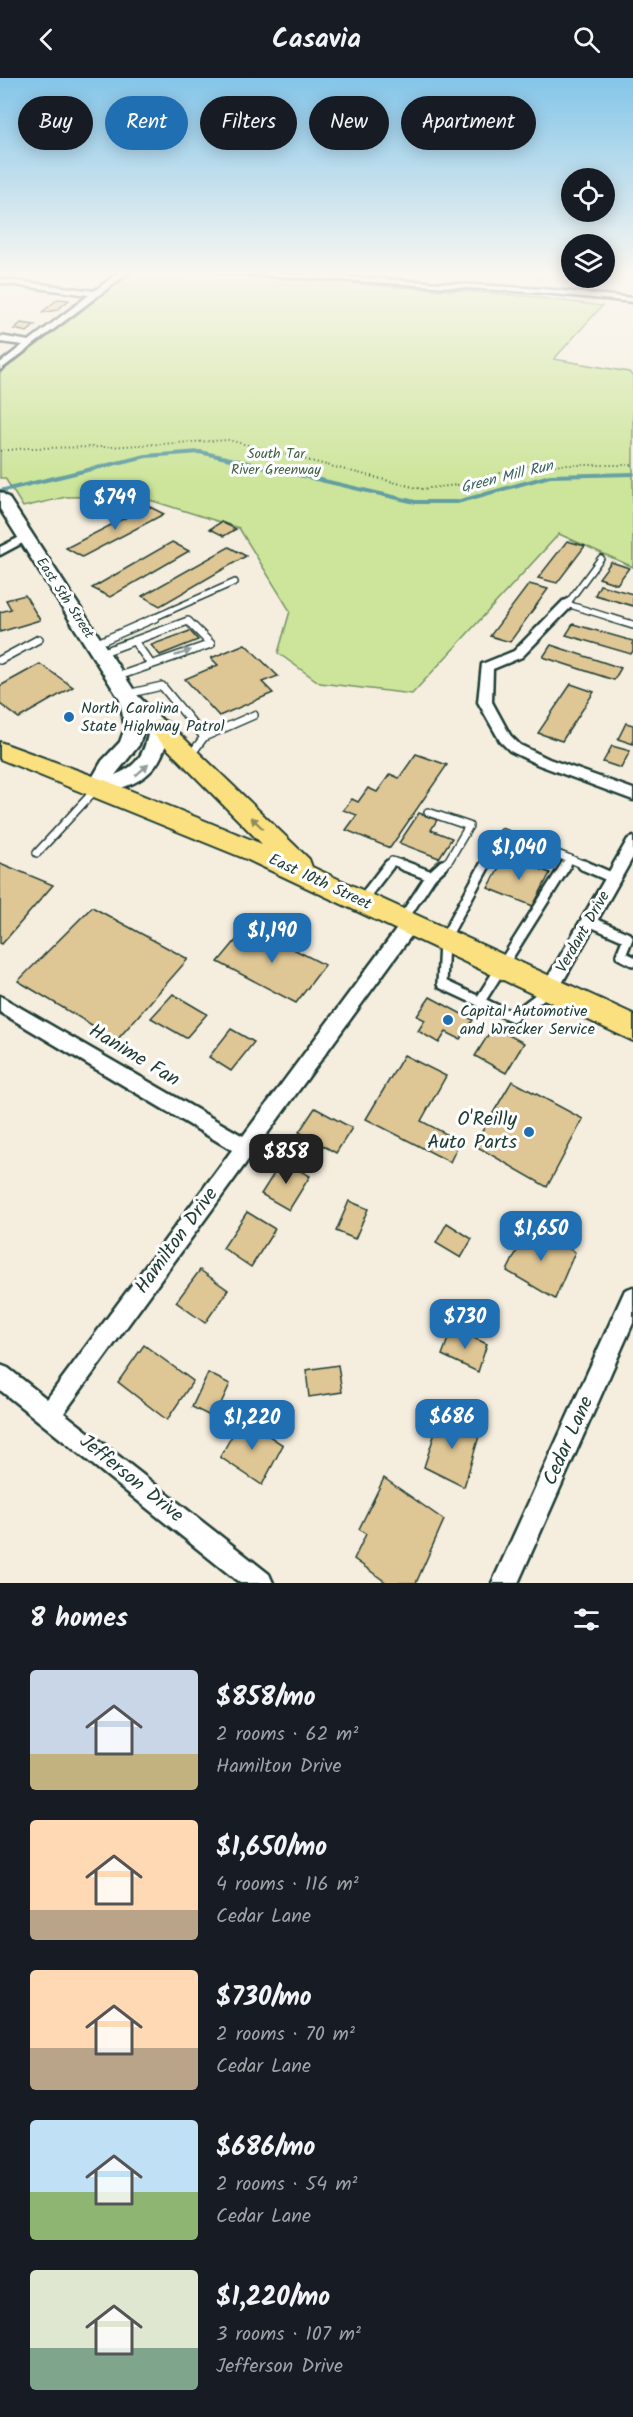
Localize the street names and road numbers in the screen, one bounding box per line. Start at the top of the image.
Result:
street label: East 5th Street [30,553,100,644]
street label: East 10th Street [264,847,376,917]
street label: Verdant Drive [549,886,617,978]
street label: Hanime Fan [82,1016,186,1096]
street label: Hamilton Drive [127,1181,227,1301]
street label: Cedar Lane [535,1391,603,1491]
street label: Jefferson Drive [72,1427,190,1531]

